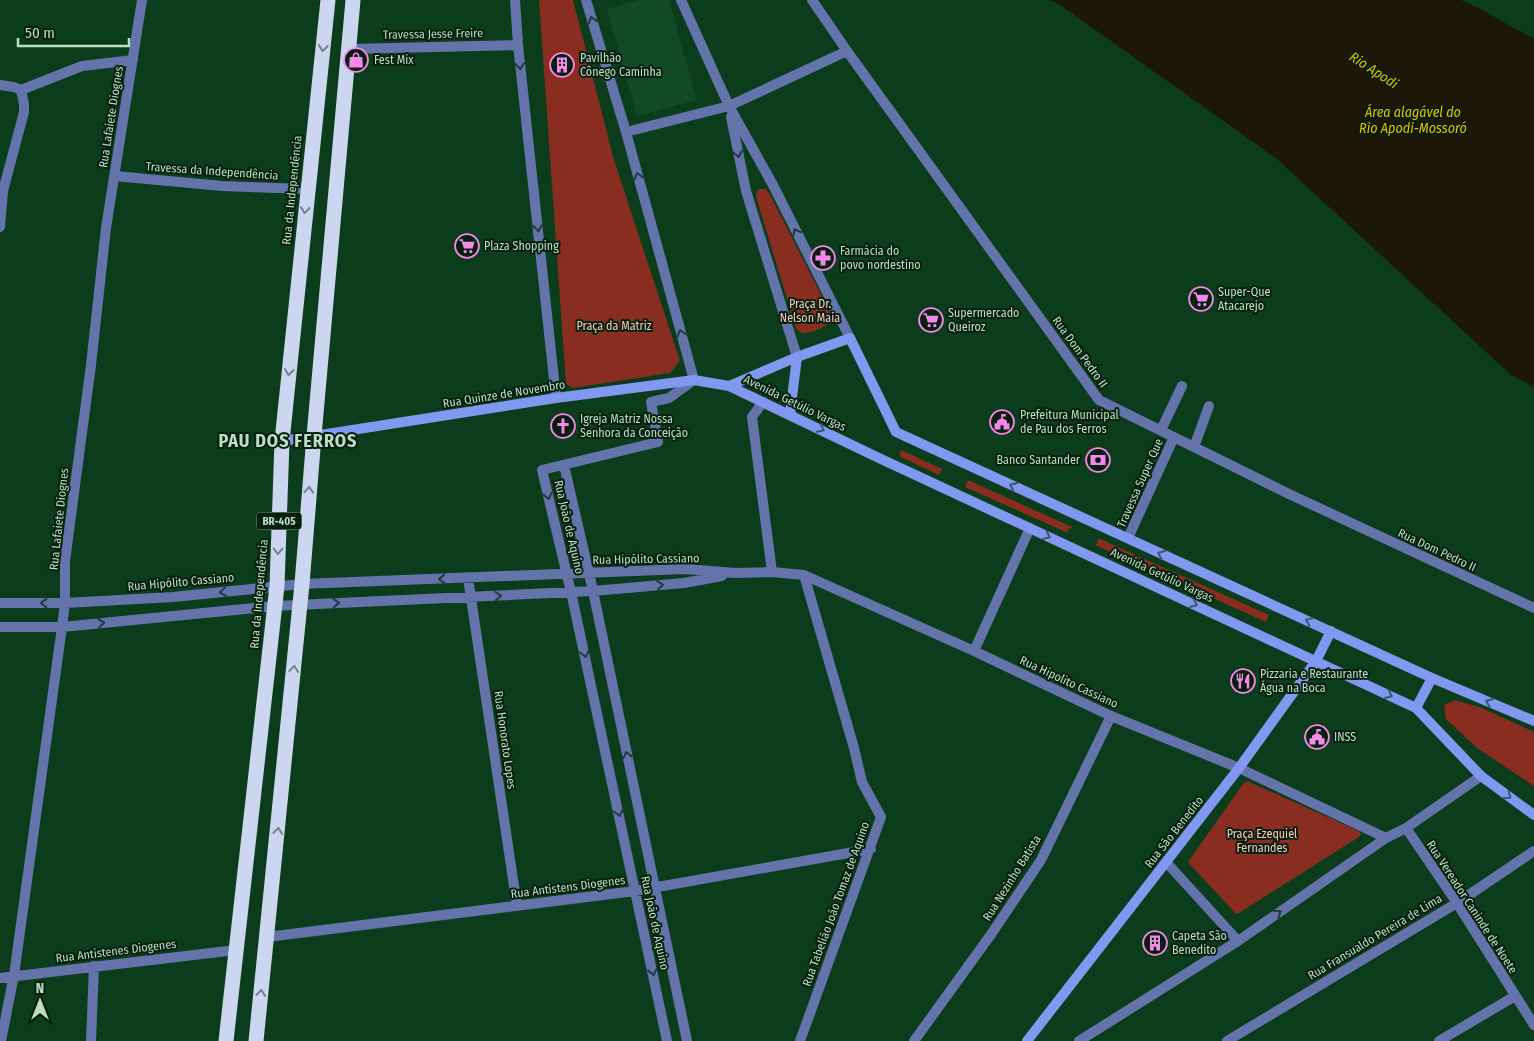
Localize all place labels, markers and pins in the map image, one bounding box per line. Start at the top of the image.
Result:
shop icon: Fest Mix [343,47,369,73]
place label: Pavilhão Cônego Caminha [580,51,662,79]
building icon: Pavilhão Cônego Caminha [549,52,575,78]
place label: Fest Mix [374,53,414,67]
supermarket icon: Plaza Shopping [454,233,480,259]
place label: Plaza Shopping [484,239,559,253]
place label: Farmácia do povo nordestino [840,244,921,272]
pharmacy icon: Farmácia do povo nordestino [810,245,836,271]
place label: Super-Que Atacarejo [1218,285,1271,313]
supermarket icon: Super-Que Atacarejo [1188,286,1214,312]
place label: Supermercado Queiroz [948,306,1019,334]
supermarket icon: Supermercado Queiroz [918,307,944,333]
place label: Prefeitura Municipal de Pau dos Ferros [1020,408,1119,436]
public building icon: Prefeitura Municipal de Pau dos Ferros [989,409,1015,435]
place label: Igreja Matriz Nossa Senhora da Conceição [580,412,688,440]
church icon: Igreja Matriz Nossa Senhora da Conceição [550,413,576,439]
bank icon: Banco Santander [1085,447,1111,473]
place label: Banco Santander [996,453,1081,467]
place label: Pizzaria e Restaurante Água na Boca [1260,667,1368,695]
restaurant icon: Pizzaria e Restaurante Água na Boca [1230,668,1256,694]
public building icon: INSS [1304,724,1330,750]
place label: INSS [1334,730,1356,744]
place label: Capeta São Benedito [1172,929,1227,957]
building icon: Capeta São Benedito [1142,930,1168,956]

